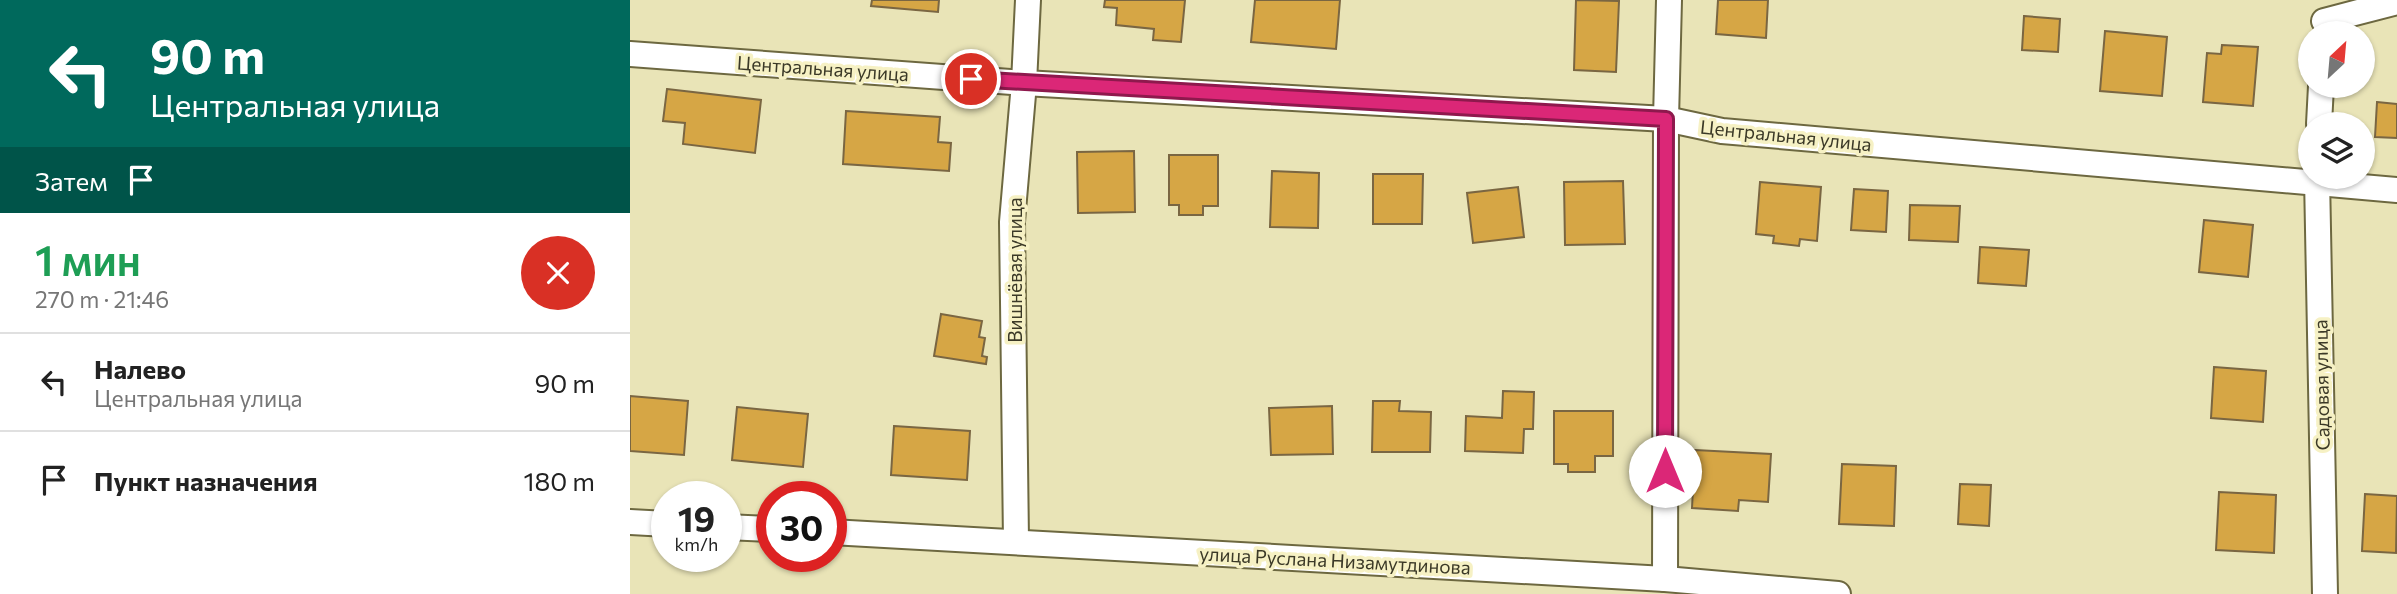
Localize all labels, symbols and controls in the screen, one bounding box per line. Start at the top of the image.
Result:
north arrow [2298,21,2375,98]
map controls [2298,21,2375,189]
text: 90 m [150,24,265,84]
icon: left [35,28,126,119]
pin [941,49,1001,109]
street label: Центральная улица [736,51,910,85]
icon: arrive [952,60,990,98]
text: Центральная улица [150,84,440,124]
button: layers [2298,112,2375,189]
street label: Центральная улица [1699,115,1873,155]
icon: arrive [122,161,160,199]
text: Затем [35,165,108,196]
street label: Вишнёвая улица [1003,197,1026,343]
text: 1 мин [35,233,141,285]
button: close [521,236,595,310]
text: 270 m · 21:46 [35,285,169,313]
street label: Садовая улица [2308,319,2334,451]
text: Налево [94,353,186,384]
icon: left [35,363,73,401]
text: 90 m [535,367,595,398]
text: Центральная улица [94,384,303,412]
position arrow [1628,434,1702,508]
icon: arrive [35,461,73,499]
text: Пункт назначения [94,465,318,496]
text: 180 m [523,465,595,496]
speed limit sign: 30 [756,481,847,572]
text: 19 [678,496,715,539]
text: km/h [675,533,718,555]
street label: улица Руслана Низамутдинова [1199,541,1471,579]

